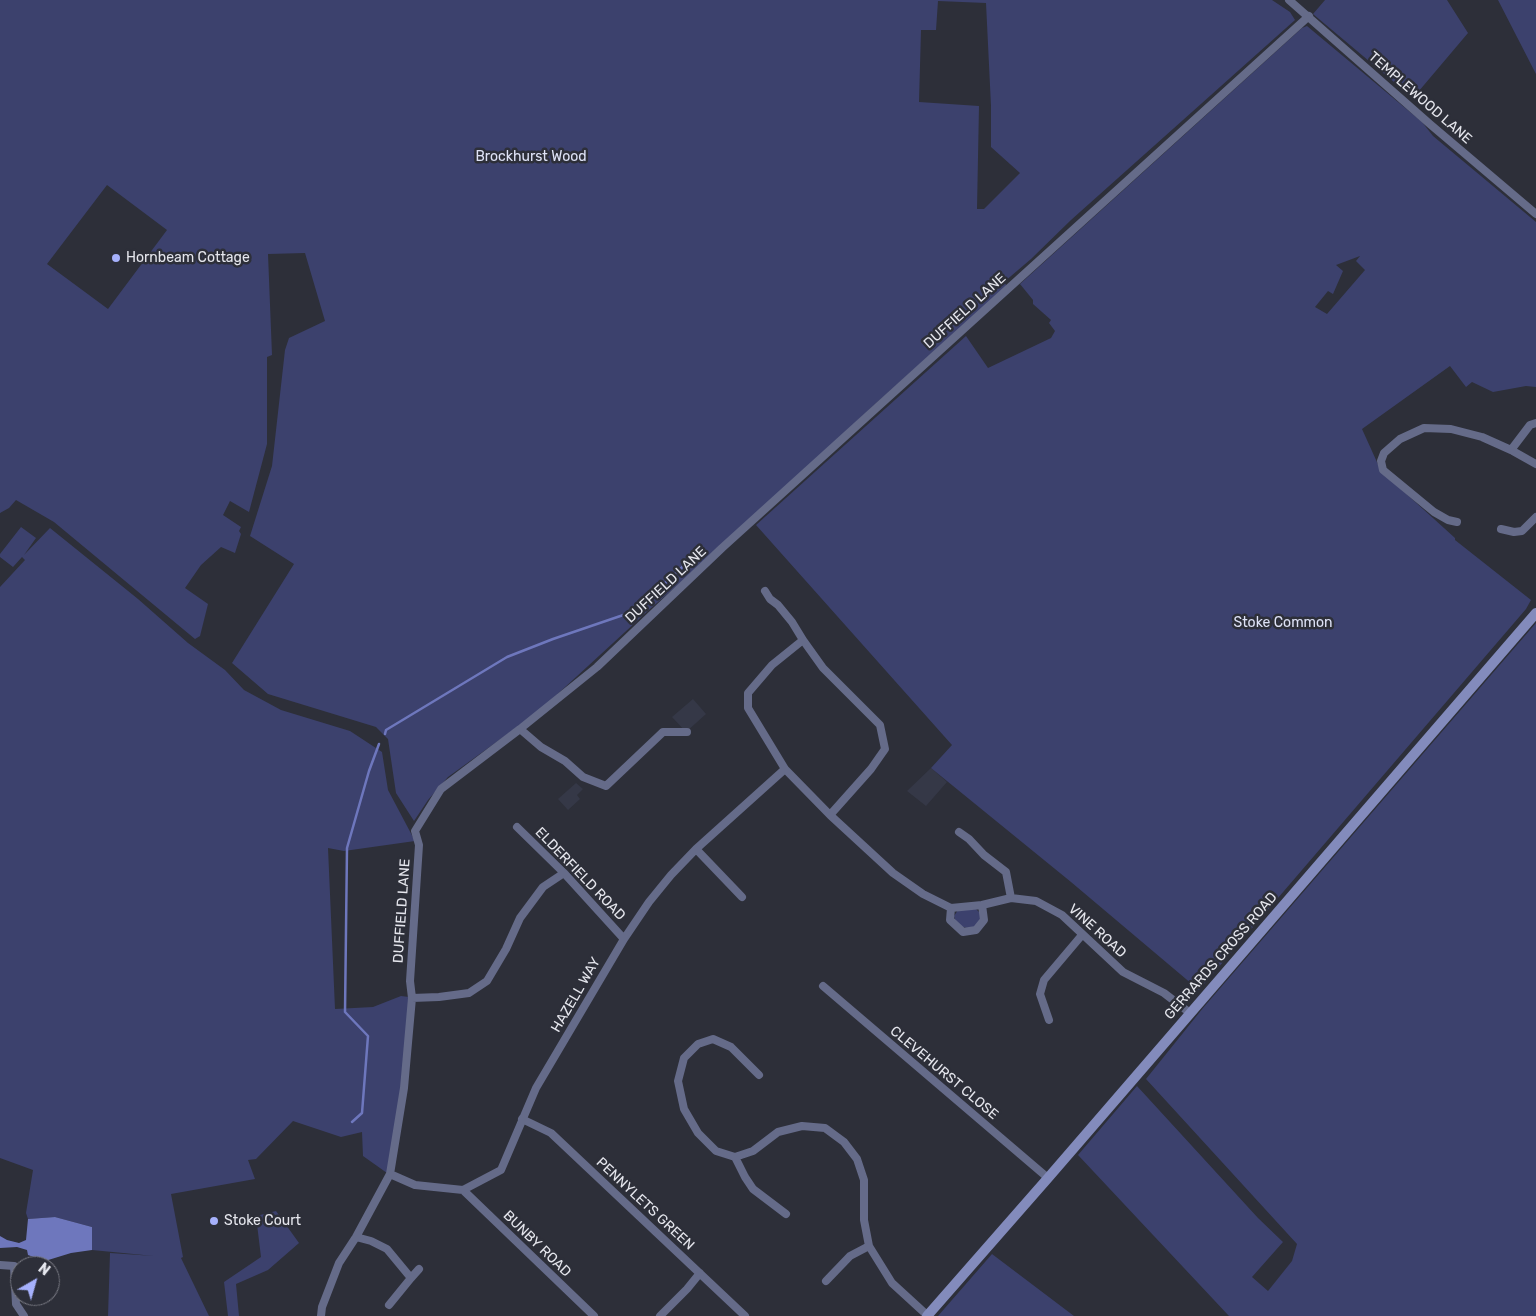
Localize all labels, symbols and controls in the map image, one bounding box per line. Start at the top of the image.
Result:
street label: TEMPLEWOOD LANE [1365,48,1475,148]
park label: Brockhurst Wood [475,149,587,165]
place label: Hornbeam Cottage [126,250,250,266]
marker: Hornbeam Cottage [110,252,122,264]
street label: DUFFIELD LANE [921,270,1009,352]
street label: DUFFIELD LANE [622,543,710,627]
park label: Stoke Common [1233,615,1333,631]
street label: ELDERFIELD ROAD [531,824,629,924]
street label: DUFFIELD LANE [390,858,414,964]
street label: GERRARDS CROSS ROAD [1161,889,1281,1023]
street label: VINE ROAD [1065,901,1129,961]
street label: HAZELL WAY [548,955,604,1035]
street label: CLEVEHURST CLOSE [886,1023,1002,1123]
street label: PENNYLETS GREEN [592,1154,698,1254]
street label: BUNBY ROAD [500,1207,574,1281]
place label: Stoke Court [224,1213,301,1229]
marker: Stoke Court [208,1215,220,1227]
north arrow [10,1256,60,1306]
text: N [35,1260,53,1279]

